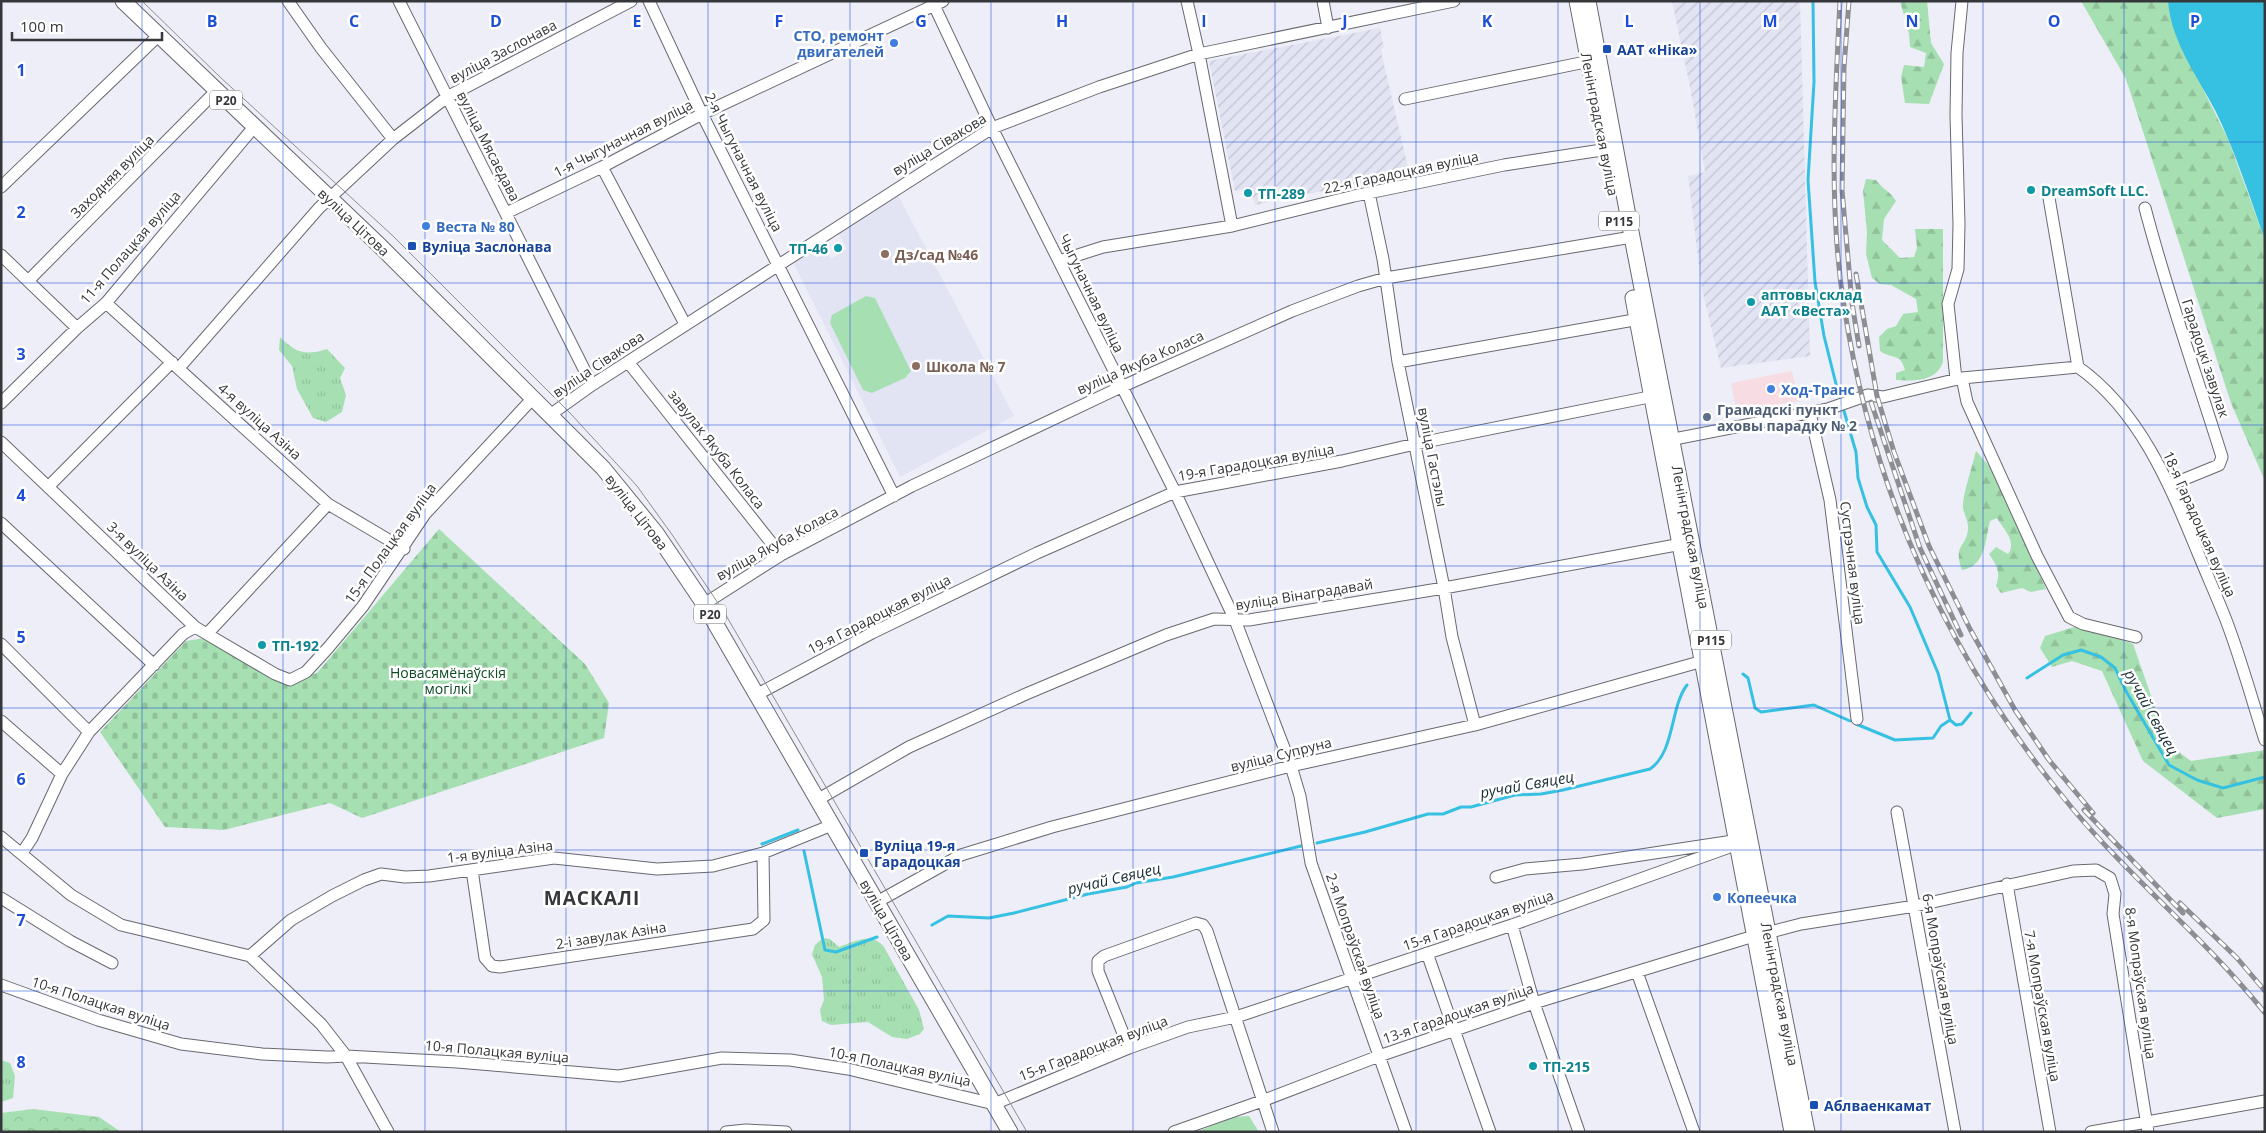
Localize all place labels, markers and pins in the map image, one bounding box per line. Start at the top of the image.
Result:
place label: СТО, ремонт двигателей [794,26,884,61]
marker: СТО, ремонт двигателей [888,37,900,49]
place label: ААТ «Ніка» [1617,40,1698,59]
marker: ААТ «Ніка» [1601,43,1613,55]
place label: DreamSoft LLC. [2041,181,2148,200]
place label: ТП-289 [1258,184,1305,203]
marker: DreamSoft LLC. [2025,184,2037,196]
marker: ТП-289 [1242,187,1254,199]
place label: Веста № 80 [436,217,515,236]
marker: Веста № 80 [420,220,432,232]
place label: Вуліца Заслонава [422,237,552,256]
place label: ТП-46 [789,239,828,258]
marker: Вуліца Заслонава [406,240,418,252]
marker: ТП-46 [832,242,844,254]
place label: Дз/сад №46 [895,245,978,264]
marker: Дз/сад №46 [879,248,891,260]
place label: аптовы склад ААТ «Веста» [1761,285,1863,320]
marker: аптовы склад ААТ «Веста» [1745,296,1757,308]
place label: Школа № 7 [926,357,1006,376]
marker: Школа № 7 [910,360,922,372]
place label: Ход-Транс [1781,380,1855,399]
marker: Ход-Транс [1765,383,1777,395]
place label: Грамадскі пункт аховы парадку № 2 [1717,400,1857,435]
marker: Грамадскі пункт аховы парадку № 2 [1701,411,1713,423]
place label: ТП-192 [272,636,319,655]
marker: ТП-192 [256,639,268,651]
place label: Вуліца 19-я Гарадоцкая [874,836,961,871]
marker: Вуліца 19-я Гарадоцкая [858,847,870,859]
place label: Копеечка [1727,888,1797,907]
marker: Копеечка [1711,891,1723,903]
place label: ТП-215 [1543,1057,1590,1076]
marker: ТП-215 [1527,1060,1539,1072]
place label: Аблваенкамат [1824,1096,1932,1115]
marker: Аблваенкамат [1808,1099,1820,1111]

